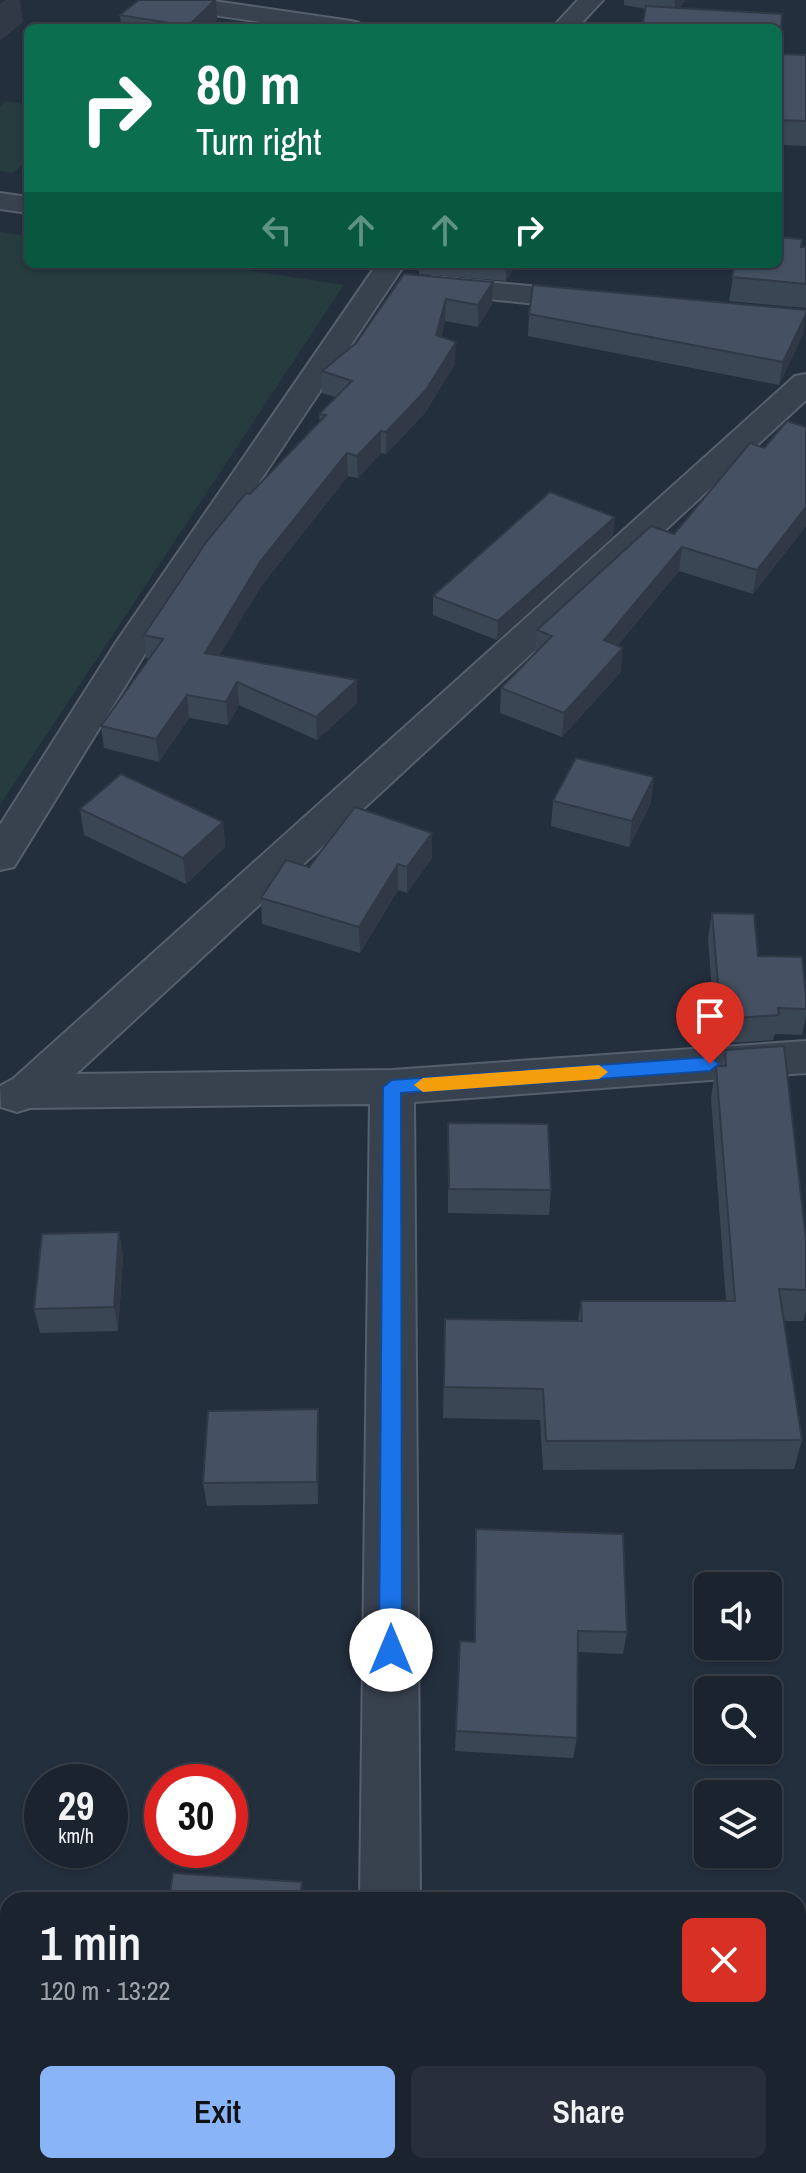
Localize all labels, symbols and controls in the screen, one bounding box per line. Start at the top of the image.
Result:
text: 80 m [196,46,301,121]
icon: right [64,56,168,160]
text: Turn right [196,118,321,166]
icon: left [255,208,299,252]
icon: ahead [339,208,383,252]
icon: ahead [423,208,467,252]
icon: right [507,208,551,252]
pin [676,982,744,1064]
icon: arrive [688,994,732,1038]
map controls [694,1572,782,1868]
button: sound [694,1572,782,1660]
position arrow [349,1608,433,1692]
button: search [694,1676,782,1764]
speed limit sign: 30 [144,1764,248,1868]
text: 29 [58,1779,94,1832]
button: layers [694,1780,782,1868]
text: km/h [58,1822,94,1849]
text: 1 min [40,1910,141,1975]
button: close [682,1918,766,2002]
text: 120 m · 13:22 [40,1973,170,2008]
button: Exit [40,2066,395,2158]
button: Share [411,2066,766,2158]

